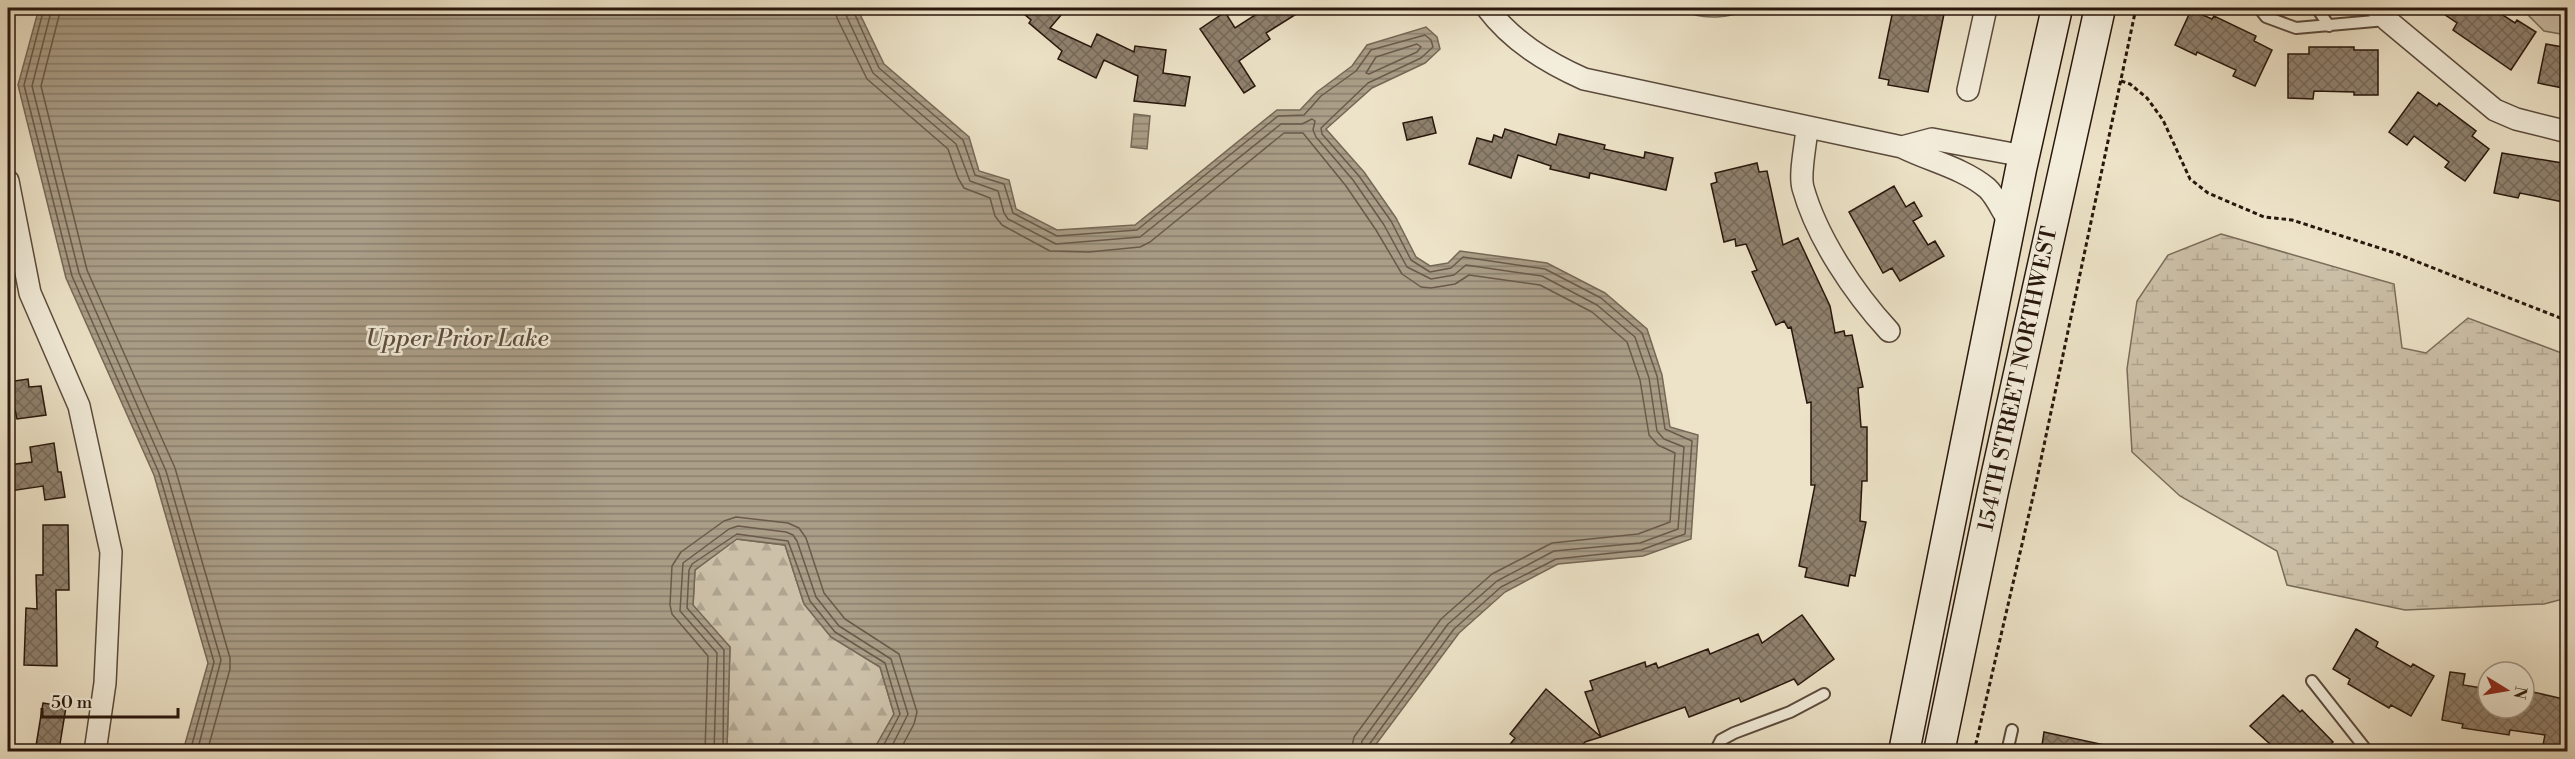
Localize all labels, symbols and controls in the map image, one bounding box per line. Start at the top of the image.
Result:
street label: 154TH STREET NORTHWEST [1972,224,2064,534]
water label: Upper Prior Lake [365,324,549,354]
north arrow [2476,660,2536,720]
scale bar [42,681,178,719]
text: N [2509,685,2531,701]
text: 50 m [51,691,93,714]

